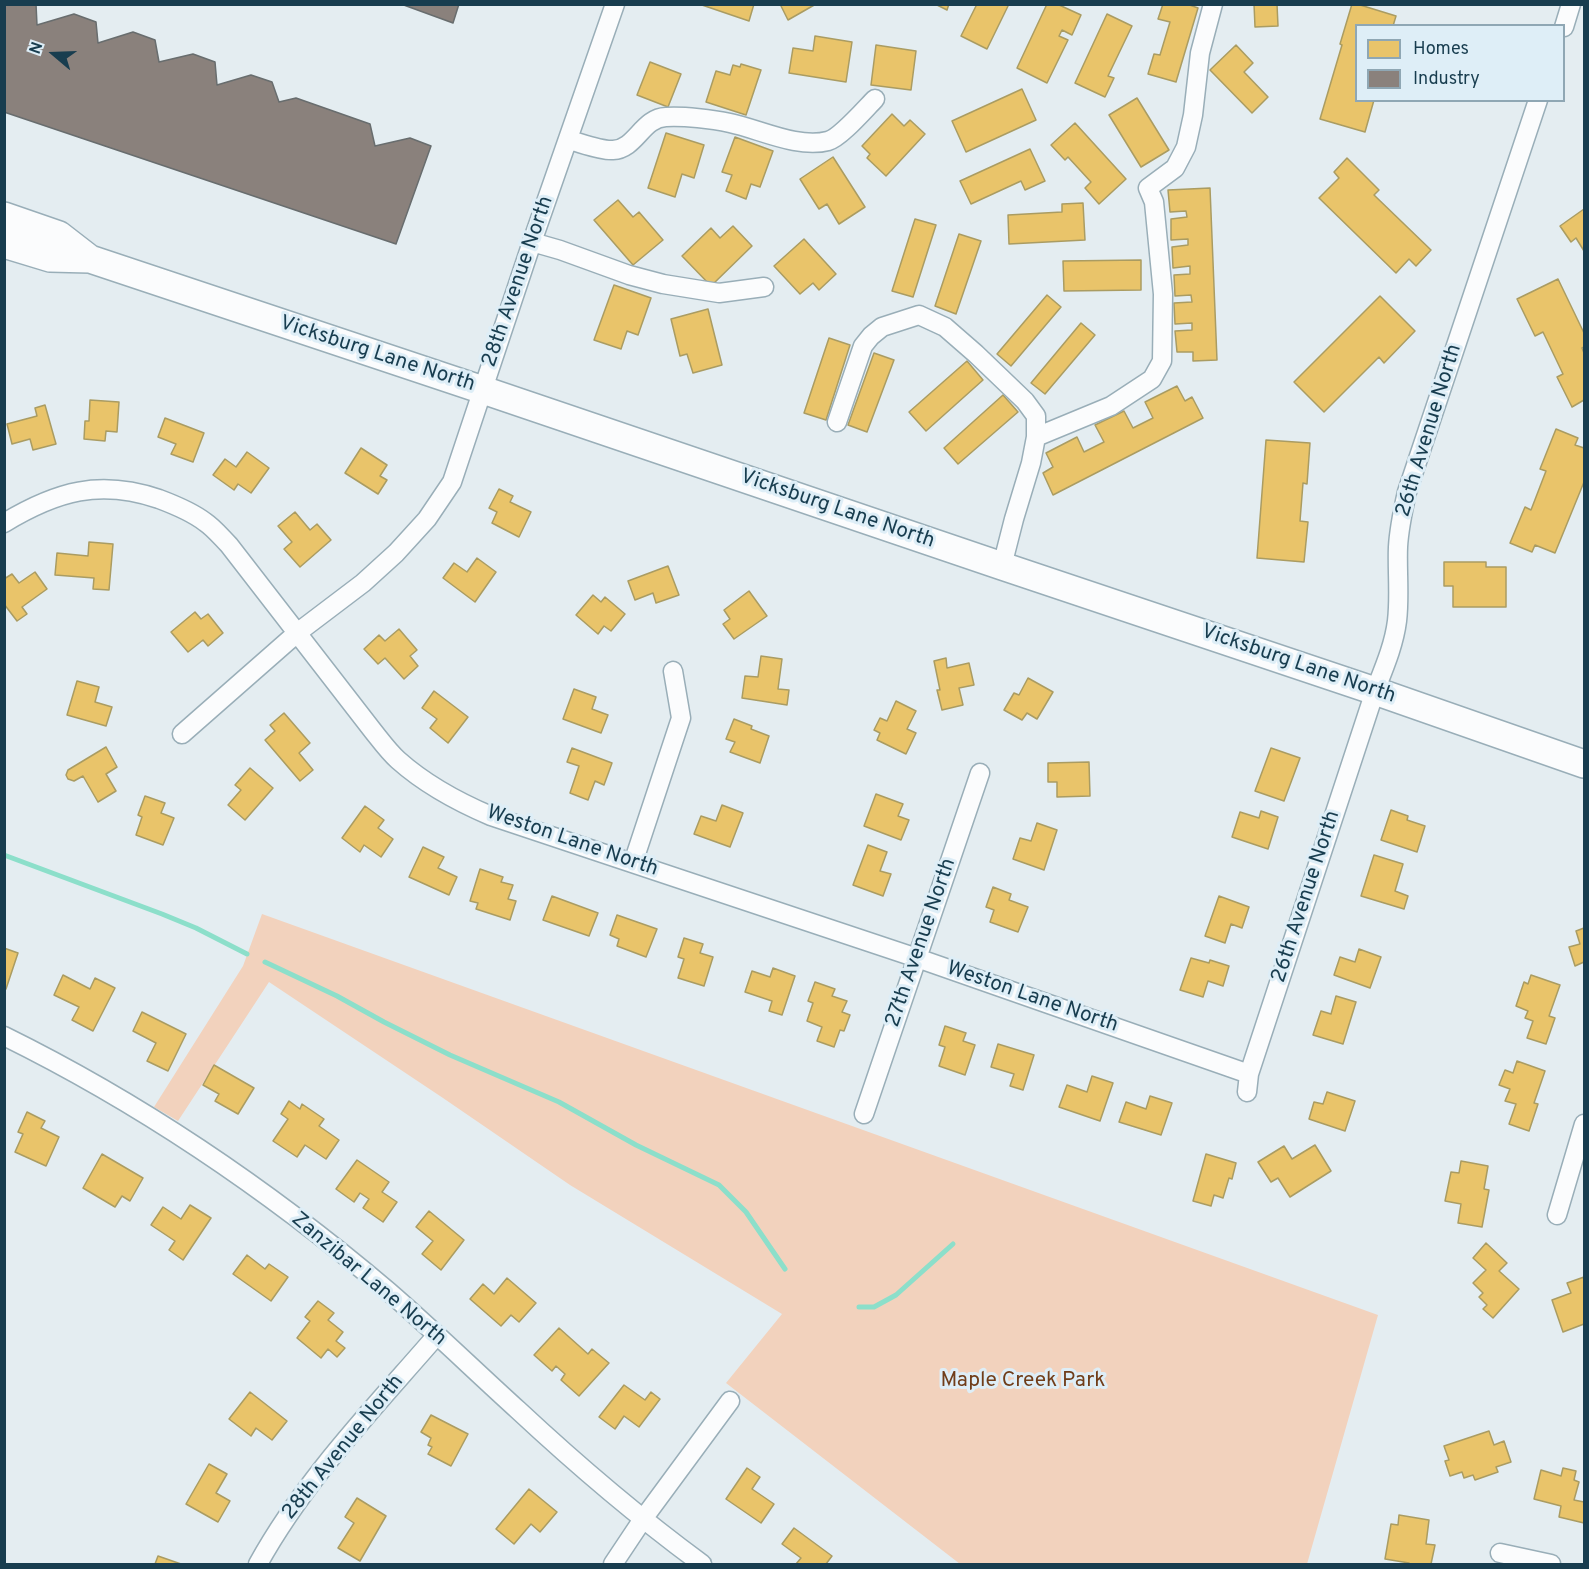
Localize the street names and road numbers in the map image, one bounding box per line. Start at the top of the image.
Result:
street label: 28th Avenue North [478,193,560,371]
street label: Vicksburg Lane North [276,311,478,399]
street label: 26th Avenue North [1392,342,1468,520]
street label: Vicksburg Lane North [736,465,938,555]
street label: Vicksburg Lane North [1197,620,1399,710]
street label: Weston Lane North [483,801,661,883]
street label: 26th Avenue North [1267,808,1347,986]
street label: 27th Avenue North [881,855,963,1031]
street label: Weston Lane North [943,957,1121,1039]
street label: Zanzibar Lane North [285,1208,451,1352]
street label: 28th Avenue North [278,1370,410,1526]

